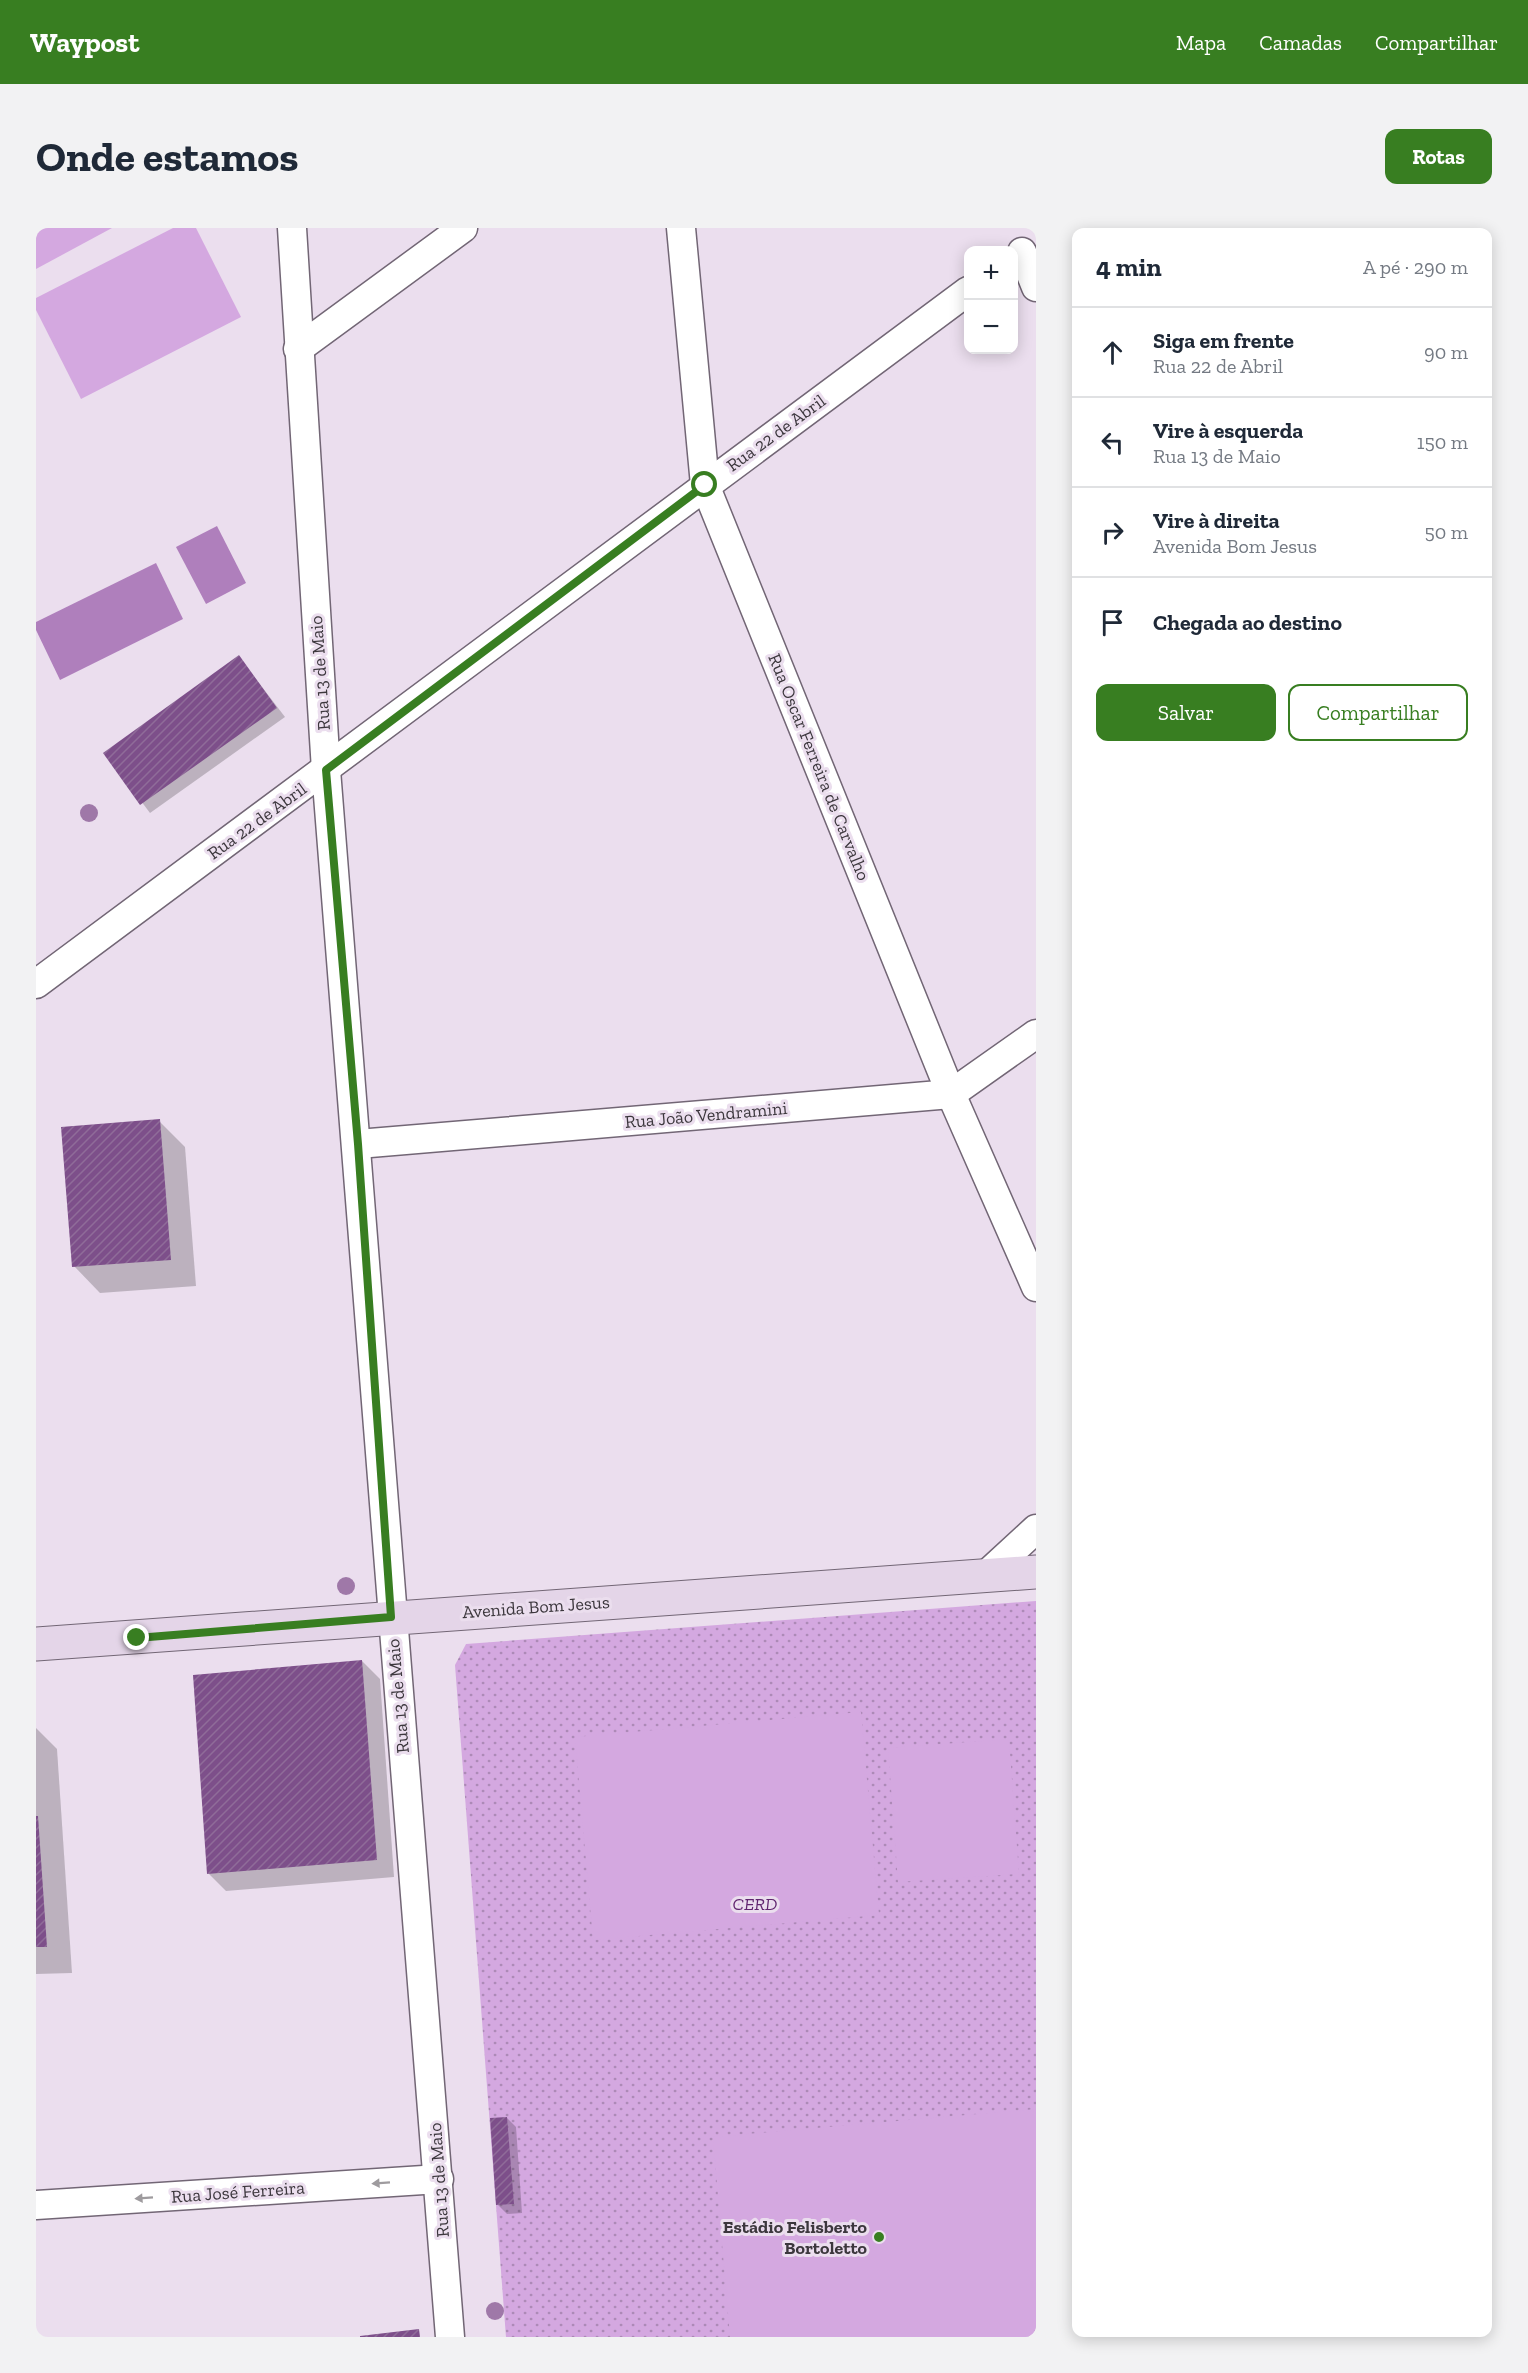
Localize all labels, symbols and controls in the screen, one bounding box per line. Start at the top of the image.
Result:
text: Waypost [30,26,139,59]
text: Mapa [1176,30,1226,55]
text: Camadas [1259,30,1342,55]
text: Compartilhar [1375,30,1498,55]
button: Rotas [1385,129,1492,184]
text: Onde estamos [36,131,298,182]
map controls [964,246,1018,354]
button: + [964,246,1018,300]
text: 4 min [1096,251,1162,283]
text: A pé · 290 m [1363,255,1468,279]
button: − [964,300,1018,354]
text: Siga em frente [1153,327,1294,354]
icon: ahead [1096,336,1129,369]
text: 90 m [1424,340,1468,364]
text: Rua 22 de Abril [1153,354,1283,378]
street label: Rua 22 de Abril [722,390,830,476]
text: Vire à esquerda [1153,417,1303,444]
icon: left [1096,426,1129,459]
text: 150 m [1417,430,1468,454]
text: Rua 13 de Maio [1153,444,1281,468]
route start [691,471,717,497]
text: Vire à direita [1153,507,1280,534]
icon: right [1096,516,1129,549]
text: 50 m [1424,520,1468,544]
text: Avenida Bom Jesus [1153,534,1317,558]
icon: arrive [1096,606,1129,639]
text: Chegada ao destino [1153,609,1342,636]
street label: Rua 13 de Maio [305,615,335,731]
street label: Rua Oscar Ferreira de Carvalho [763,650,875,884]
button: Salvar [1096,684,1276,741]
button: Compartilhar [1288,684,1468,741]
street label: Rua 22 de Abril [203,778,311,864]
street label: Rua João Vendramini [624,1097,788,1133]
street label: Avenida Bom Jesus [462,1591,611,1623]
route end [123,1624,149,1650]
street label: Rua 13 de Maio [382,1638,414,1754]
park label: CERD [733,1893,777,1915]
street label: Rua 13 de Maio [424,2122,454,2238]
street label: Rua José Ferreira [170,2176,306,2208]
one-way arrow [371,2178,390,2188]
one-way arrow [135,2193,154,2203]
place label: Estádio Felisberto Bortoletto [723,2216,868,2259]
marker: Estádio Felisberto Bortoletto [872,2230,886,2244]

